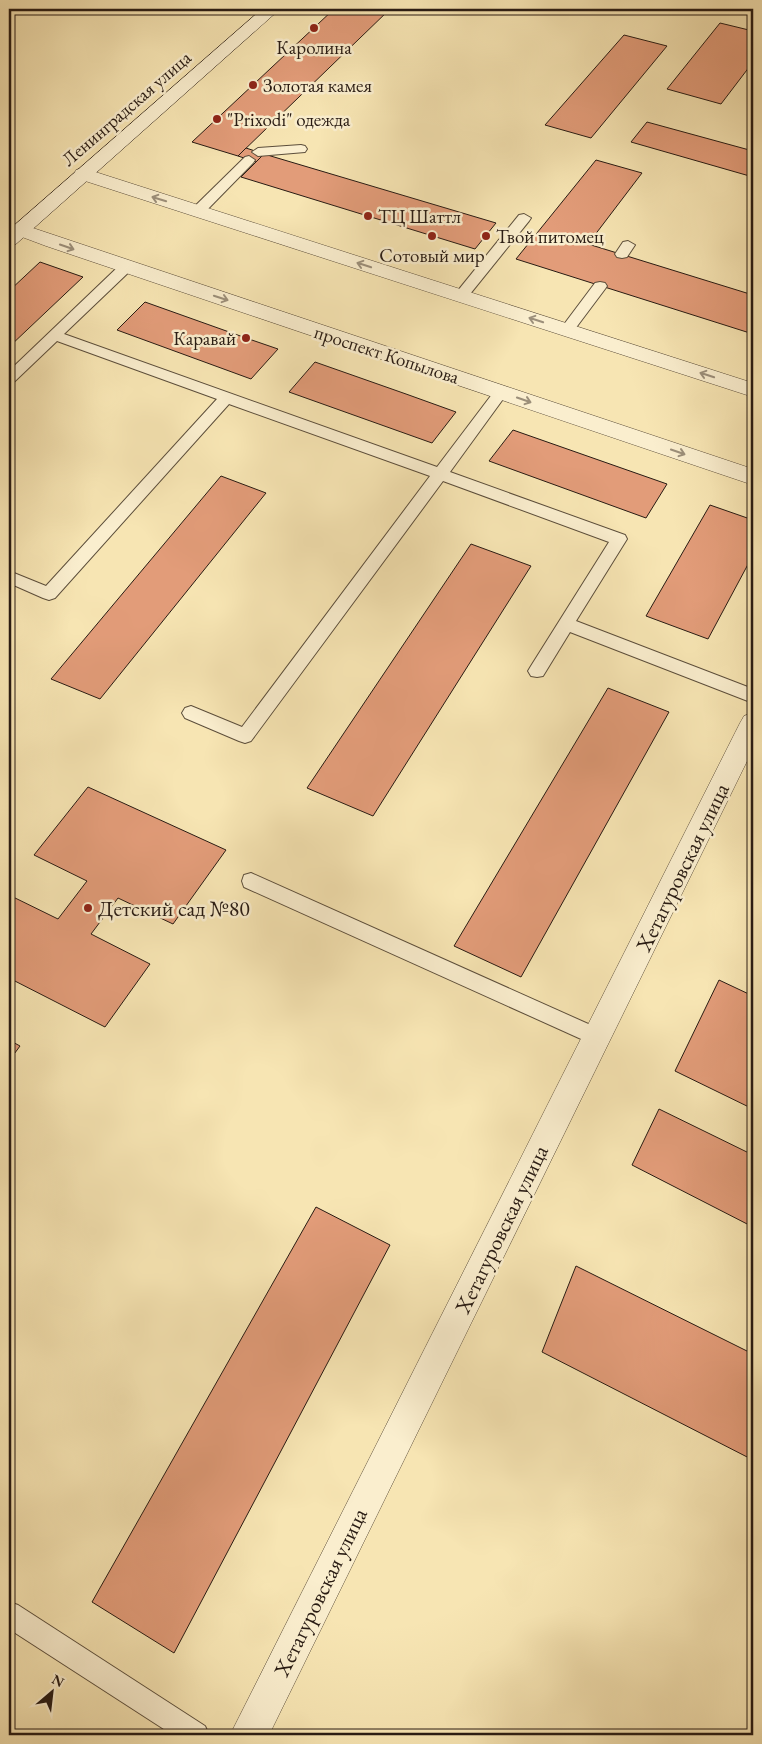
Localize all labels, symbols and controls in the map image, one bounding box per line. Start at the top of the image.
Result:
marker: Каролина [308,22,320,34]
place label: Каролина [276,35,352,60]
street label: Ленинградская улица [56,45,197,172]
place label: Золотая камея [263,73,372,98]
marker: Золотая камея [247,79,259,91]
place label: "Prixodi" одежда [227,107,351,132]
marker: "Prixodi" одежда [211,113,223,125]
one-way arrow [152,194,168,204]
place label: ТЦ Шаттл [378,204,461,229]
marker: ТЦ Шаттл [362,210,374,222]
place label: Твой питомец [496,224,604,249]
marker: Сотовый мир [426,230,438,242]
marker: Твой питомец [480,230,492,242]
one-way arrow [58,243,74,252]
place label: Сотовый мир [379,243,485,268]
one-way arrow [357,260,373,269]
one-way arrow [212,294,228,303]
one-way arrow [528,315,544,324]
street label: проспект Копылова [311,319,463,390]
place label: Каравай [173,326,236,351]
marker: Каравай [240,332,252,344]
one-way arrow [699,370,715,380]
one-way arrow [516,395,532,405]
one-way arrow [670,447,686,457]
street label: Хетагуровская улица [629,778,736,957]
place label: Детский сад №80 [98,894,250,923]
marker: Детский сад №80 [82,902,94,914]
street label: Хетагуровская улица [448,1140,555,1319]
street label: Хетагуровская улица [267,1503,374,1682]
north arrow [28,1666,78,1716]
text: N [49,1670,68,1691]

